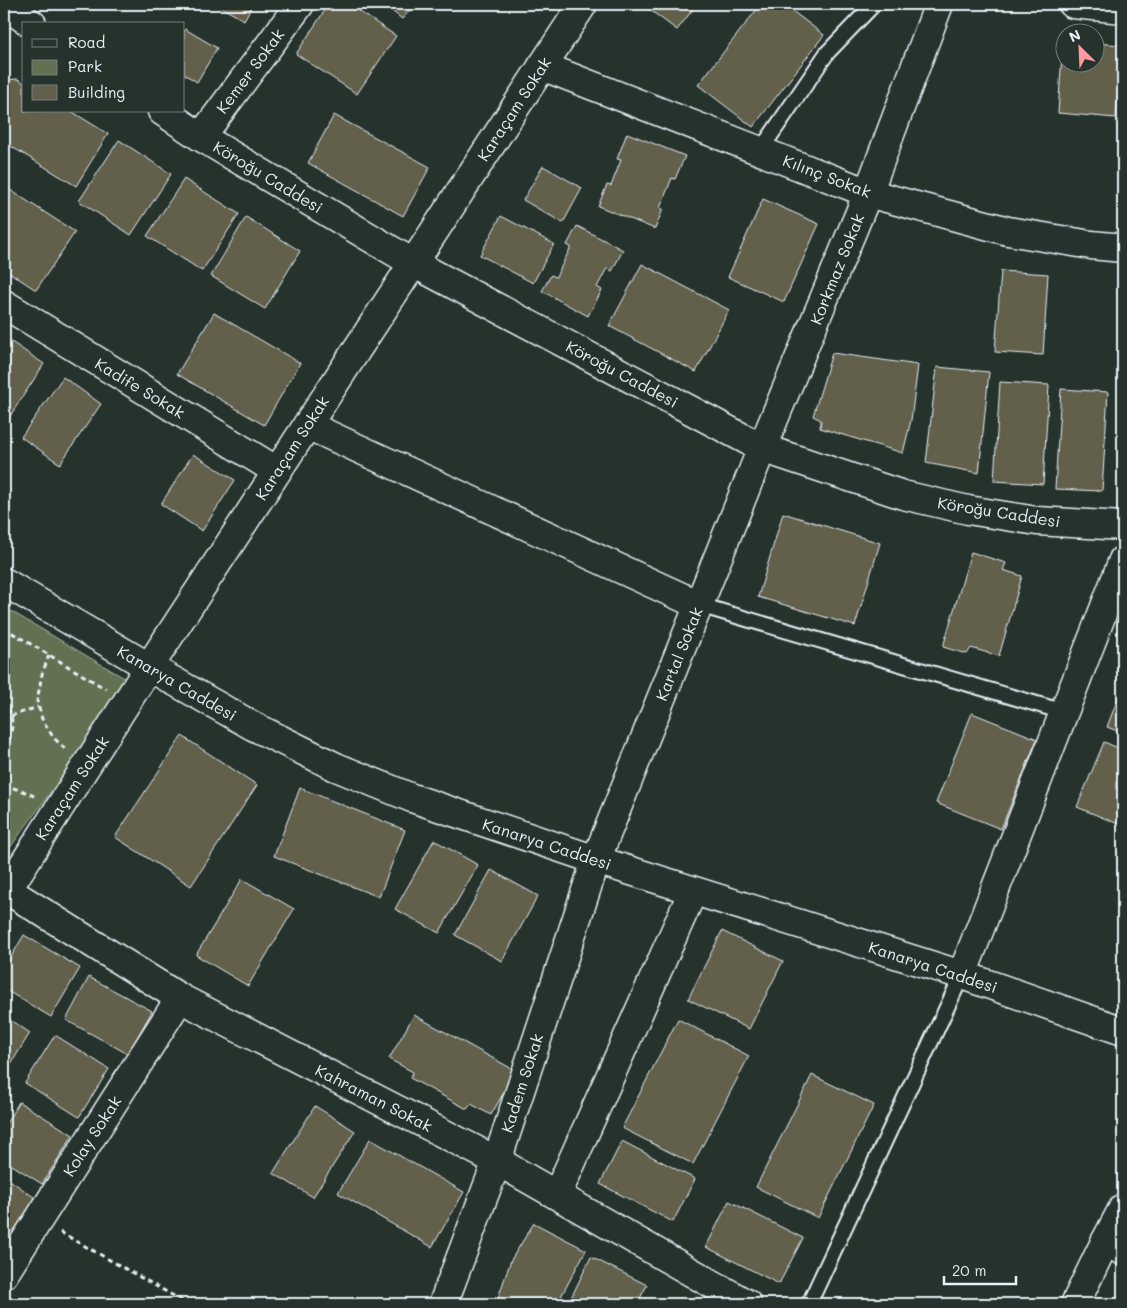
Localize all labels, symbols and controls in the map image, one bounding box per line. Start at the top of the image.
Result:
legend [22,22,185,112]
north arrow [1054,22,1104,72]
street label: Kemer Sokak [211,24,288,117]
text: N [1066,25,1083,47]
text: Road [68,32,105,52]
street label: Karaçam Sokak [472,53,555,165]
text: Park [68,56,102,76]
text: Building [68,82,125,102]
street label: Köroğu Caddesi [210,136,327,218]
street label: Kılınç Sokak [780,149,874,202]
street label: Korkmaz Sokak [805,210,868,327]
street label: Köroğu Caddesi [563,335,682,412]
street label: Kadife Sokak [91,352,189,423]
street label: Karaçam Sokak [250,392,333,504]
street label: Köroğu Caddesi [936,491,1062,532]
street label: Kartal Sokak [650,604,707,704]
street label: Kanarya Caddesi [114,640,241,725]
street label: Karaçam Sokak [30,732,113,844]
street label: Kanarya Caddesi [480,813,614,874]
street label: Kanarya Caddesi [866,936,1000,997]
street label: Kadem Sokak [496,1031,547,1135]
street label: Kahraman Sokak [312,1059,436,1136]
street label: Kolay Sokak [58,1091,125,1180]
scale bar [944,1253,1017,1285]
text: 20 m [952,1260,986,1280]

